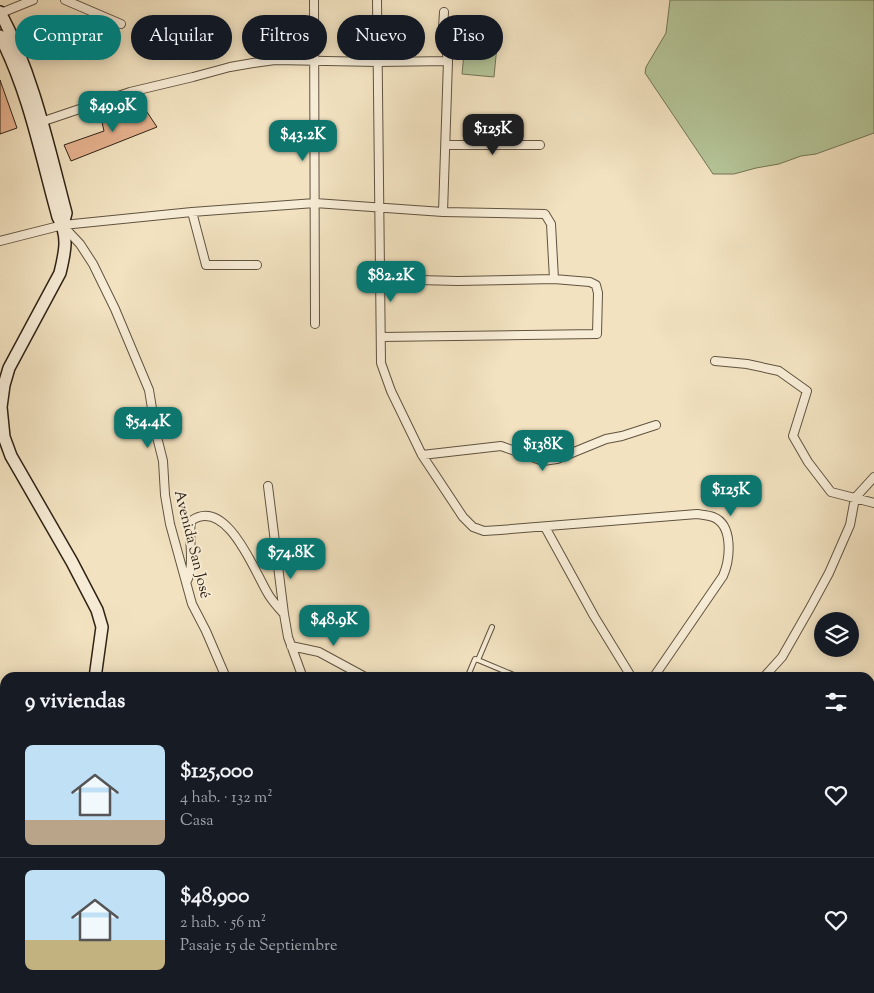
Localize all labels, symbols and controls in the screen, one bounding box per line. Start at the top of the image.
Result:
chip: Comprar [15,15,121,60]
chip: Alquilar [131,15,232,60]
chip: Filtros [242,15,327,60]
chip: Nuevo [337,15,425,60]
chip: Piso [435,15,503,60]
pin: $49.9K [72,90,154,133]
text: $49.9K [89,95,137,118]
pin: $125K [458,114,528,156]
text: $125K [474,118,512,141]
pin: $43.2K [262,120,344,162]
text: $43.2K [280,124,326,147]
pin: $82.2K [350,260,432,303]
text: $82.2K [368,265,414,288]
pin: $54.4K [107,406,189,449]
text: $54.4K [125,411,171,434]
pin: $138K [508,430,578,472]
text: $138K [523,434,563,457]
pin: $125K [696,474,766,517]
text: $125K [712,479,750,502]
street label: Avenida San José [168,488,215,601]
pin: $74.8K [250,538,332,580]
text: $74.8K [267,542,315,565]
pin: $48.9K [293,604,375,647]
text: $48.9K [310,609,358,632]
map controls [814,612,859,657]
button: layers [814,612,859,657]
text: 9 viviendas [25,687,125,717]
icon: filters [822,688,850,716]
text: $125,000 [180,757,253,787]
icon: home [65,765,125,825]
icon: heart [822,781,850,809]
text: 4 hab. · 132 m² [180,787,273,810]
text: Casa [180,810,214,833]
text: $48,900 [180,882,249,912]
icon: home [65,890,125,950]
icon: heart [822,906,850,934]
text: 2 hab. · 56 m² [180,912,266,935]
text: Pasaje 15 de Septiembre [180,935,337,958]

